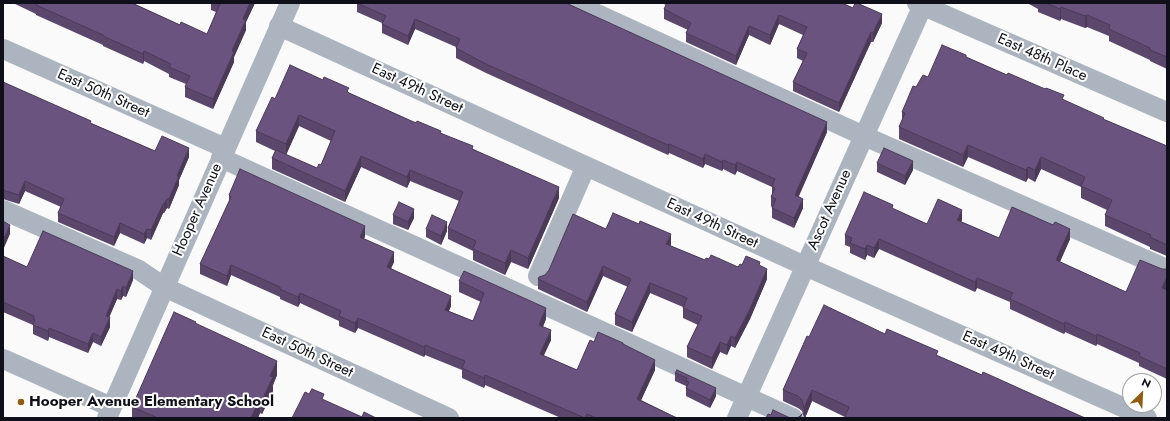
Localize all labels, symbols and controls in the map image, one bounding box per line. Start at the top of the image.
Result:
street label: East 48th Place [994,30,1090,86]
street label: East 49th Street [368,60,466,118]
street label: East 50th Street [54,66,152,122]
street label: Hooper Avenue [169,161,227,259]
street label: Ascot Avenue [804,167,856,253]
street label: East 49th Street [663,195,761,253]
street label: East 50th Street [258,324,356,382]
street label: East 49th Street [959,328,1057,384]
north arrow [1122,373,1162,413]
text: N [1139,374,1154,392]
place label: Hooper Avenue Elementary School [29,393,274,411]
marker: Hooper Avenue Elementary School [16,397,26,407]

